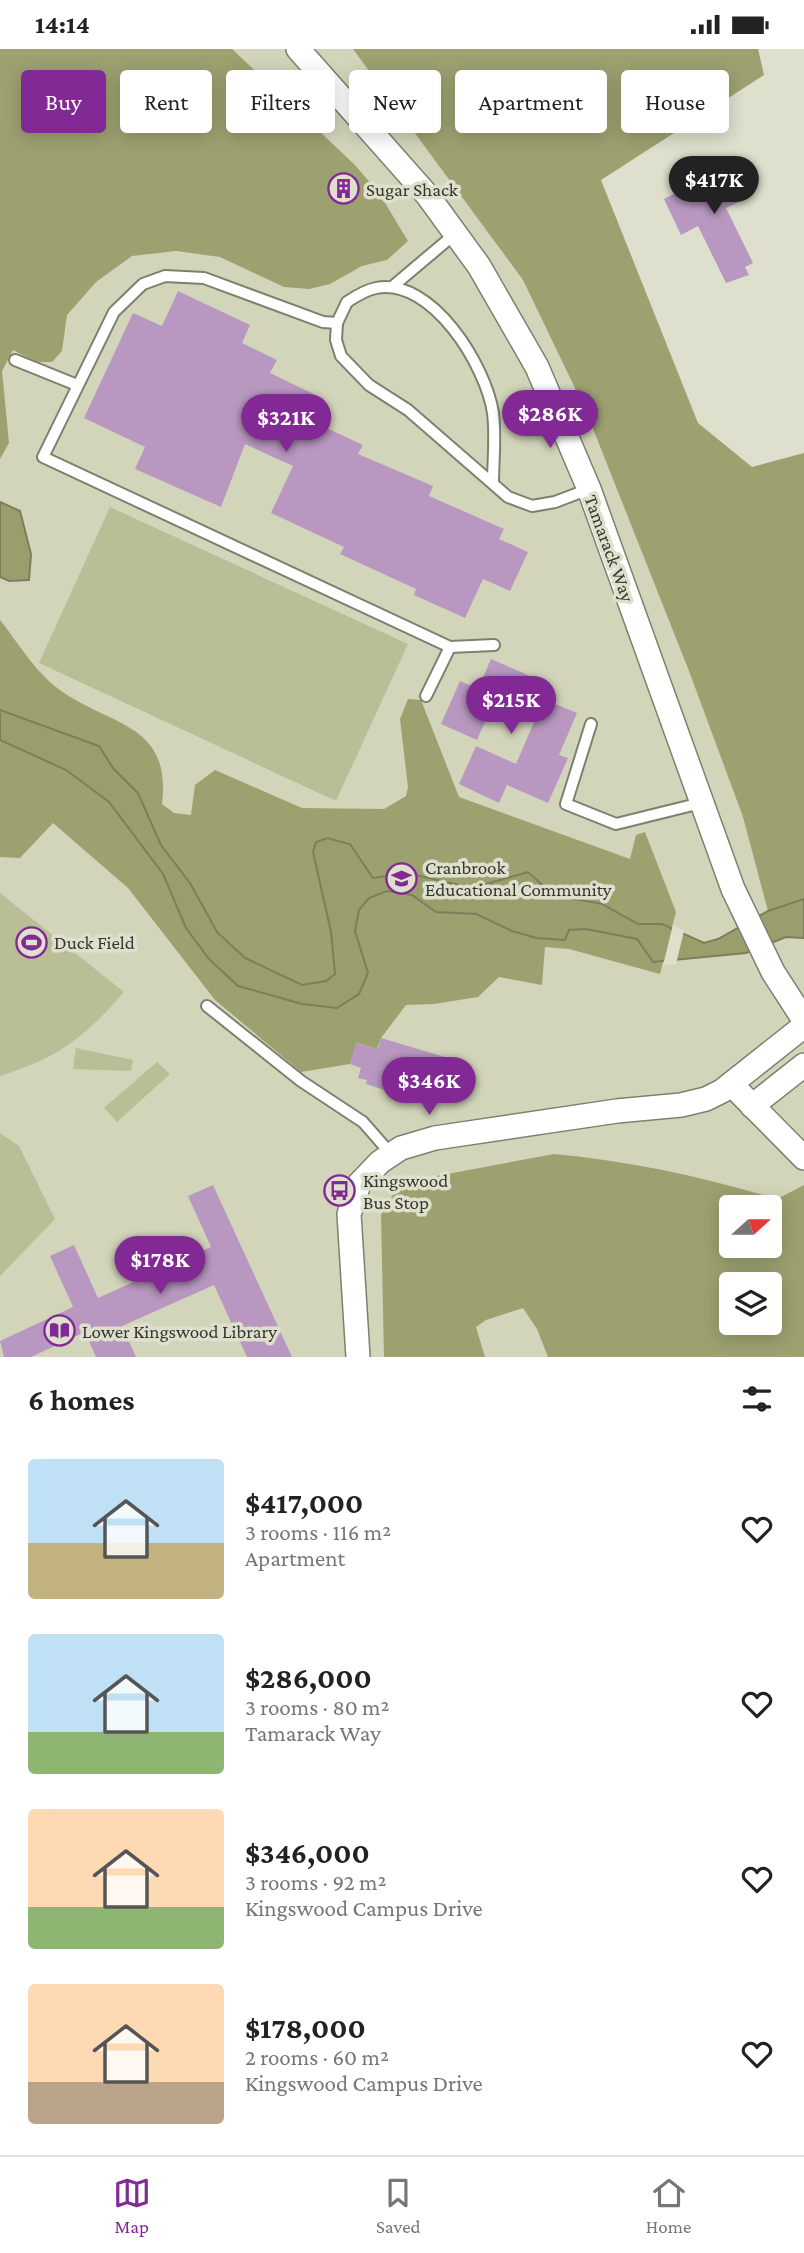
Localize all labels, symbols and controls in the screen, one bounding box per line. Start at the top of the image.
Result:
text: 14:14 [35,10,90,39]
chip: Buy [21,70,106,133]
chip: Rent [120,70,212,133]
chip: Filters [226,70,335,133]
chip: New [349,70,441,133]
chip: Apartment [455,70,607,133]
chip: House [621,70,729,133]
pin: $417K [665,157,763,216]
text: $417K [685,166,743,192]
building icon: Sugar Shack [326,172,360,206]
place label: Sugar Shack [366,179,459,200]
pin: $286K [501,391,599,450]
pin: $321K [237,395,335,454]
text: $286K [518,400,582,426]
text: $321K [257,404,315,430]
street label: Tamarack Way [580,492,639,605]
pin: $215K [462,677,560,736]
text: $215K [482,686,540,712]
place label: Cranbrook Educational Community [425,857,612,900]
school or university icon: Cranbrook Educational Community [385,861,419,895]
sports icon: Duck Field [14,925,48,959]
place label: Duck Field [54,932,135,953]
pin: $346K [380,1058,478,1117]
text: $346K [398,1067,460,1093]
place label: Kingswood Bus Stop [363,1170,448,1213]
bus stop icon: Kingswood Bus Stop [323,1174,357,1208]
north arrow [719,1195,782,1258]
map controls [719,1195,782,1335]
pin: $178K [111,1237,209,1296]
text: $178K [130,1246,190,1272]
button: layers [719,1272,782,1335]
library icon: Lower Kingswood Library [42,1314,76,1348]
place label: Lower Kingswood Library [82,1321,277,1342]
icon: filters [738,1380,776,1418]
text: 6 homes [28,1383,135,1416]
text: $417,000 [245,1486,363,1519]
icon: home [84,1487,168,1571]
icon: heart [738,1510,776,1548]
text: 3 rooms · 116 m² [245,1519,391,1545]
text: Apartment [245,1545,345,1571]
text: $286,000 [245,1661,372,1694]
icon: home [84,1662,168,1746]
icon: heart [738,1685,776,1723]
text: 3 rooms · 80 m² [245,1694,390,1720]
text: Tamarack Way [245,1720,381,1746]
text: $346,000 [245,1836,370,1869]
icon: home [84,1837,168,1921]
icon: heart [738,1860,776,1898]
text: 3 rooms · 92 m² [245,1869,386,1895]
text: Kingswood Campus Drive [245,1895,483,1921]
text: $178,000 [245,2011,366,2044]
icon: home [84,2012,168,2096]
icon: heart [738,2035,776,2073]
text: 2 rooms · 60 m² [245,2044,389,2070]
text: Kingswood Campus Drive [245,2070,483,2096]
tab: Map [113,2174,151,2237]
tab: Saved [376,2174,421,2237]
tab: Home [646,2174,691,2237]

